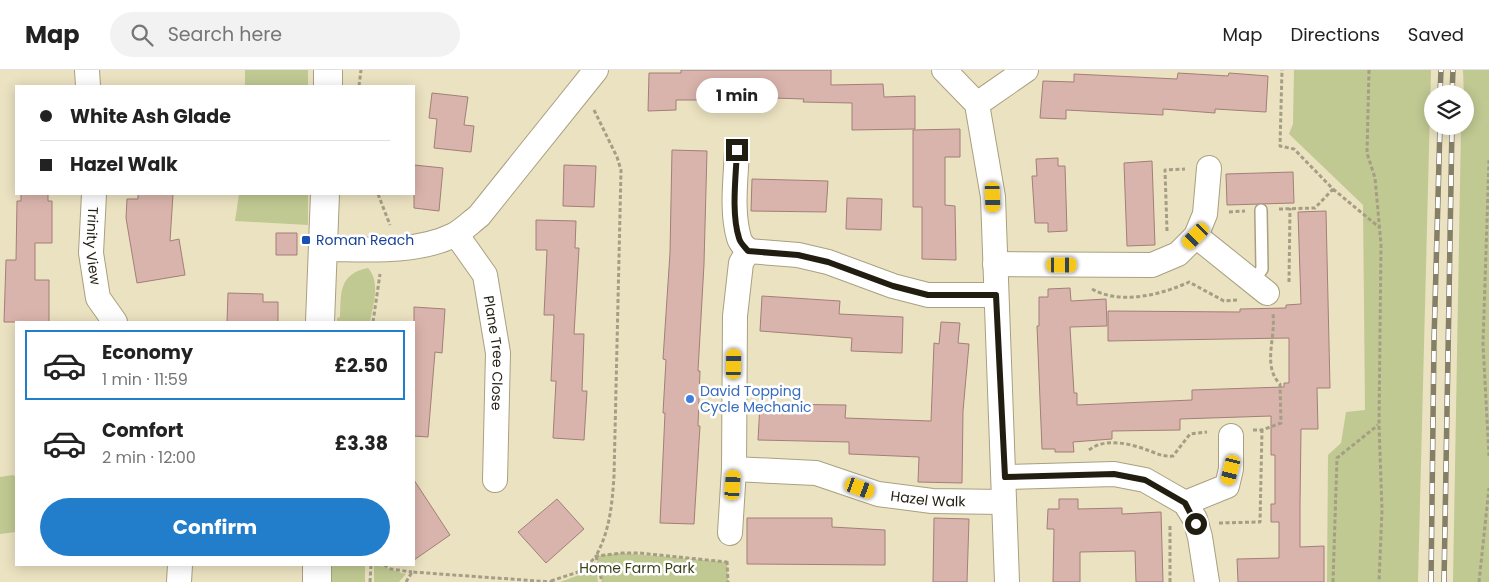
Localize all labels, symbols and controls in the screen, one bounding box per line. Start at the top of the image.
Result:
search box [110,12,460,57]
text: Map [25,18,80,51]
icon: search [128,21,156,49]
text: Search here [168,21,282,48]
text: Map [1223,22,1262,47]
text: Directions [1290,22,1380,47]
text: Saved [1408,22,1464,47]
callout: 1 min [696,78,778,112]
text: 1 min [716,84,758,107]
map controls [1424,85,1474,135]
button: layers [1424,85,1474,135]
text: White Ash Glade [70,103,231,130]
route end [726,139,748,161]
text: Hazel Walk [70,151,178,178]
car [984,182,1001,212]
street label: Trinity View [81,206,106,287]
car [1180,220,1211,252]
place label: Roman Reach [316,230,414,250]
marker: Roman Reach [300,234,312,246]
car [1047,258,1077,273]
street label: Plane Tree Close [479,294,508,411]
text: Economy [102,339,193,366]
icon: car [42,343,87,388]
car [726,349,741,379]
text: £2.50 [334,352,388,379]
text: 1 min · 11:59 [102,368,188,391]
place label: David Topping Cycle Mechanic [700,381,812,417]
marker: David Topping Cycle Mechanic [684,393,696,405]
text: Comfort [102,417,184,444]
icon: car [42,421,87,466]
text: £3.38 [335,430,388,457]
text: 2 min · 12:00 [102,446,196,469]
car [1220,454,1241,486]
car [724,470,741,500]
car [843,476,876,500]
street label: Hazel Walk [889,486,967,511]
button: Confirm [40,498,390,556]
route start [1185,513,1207,535]
park label: Home Farm Park [579,558,695,578]

